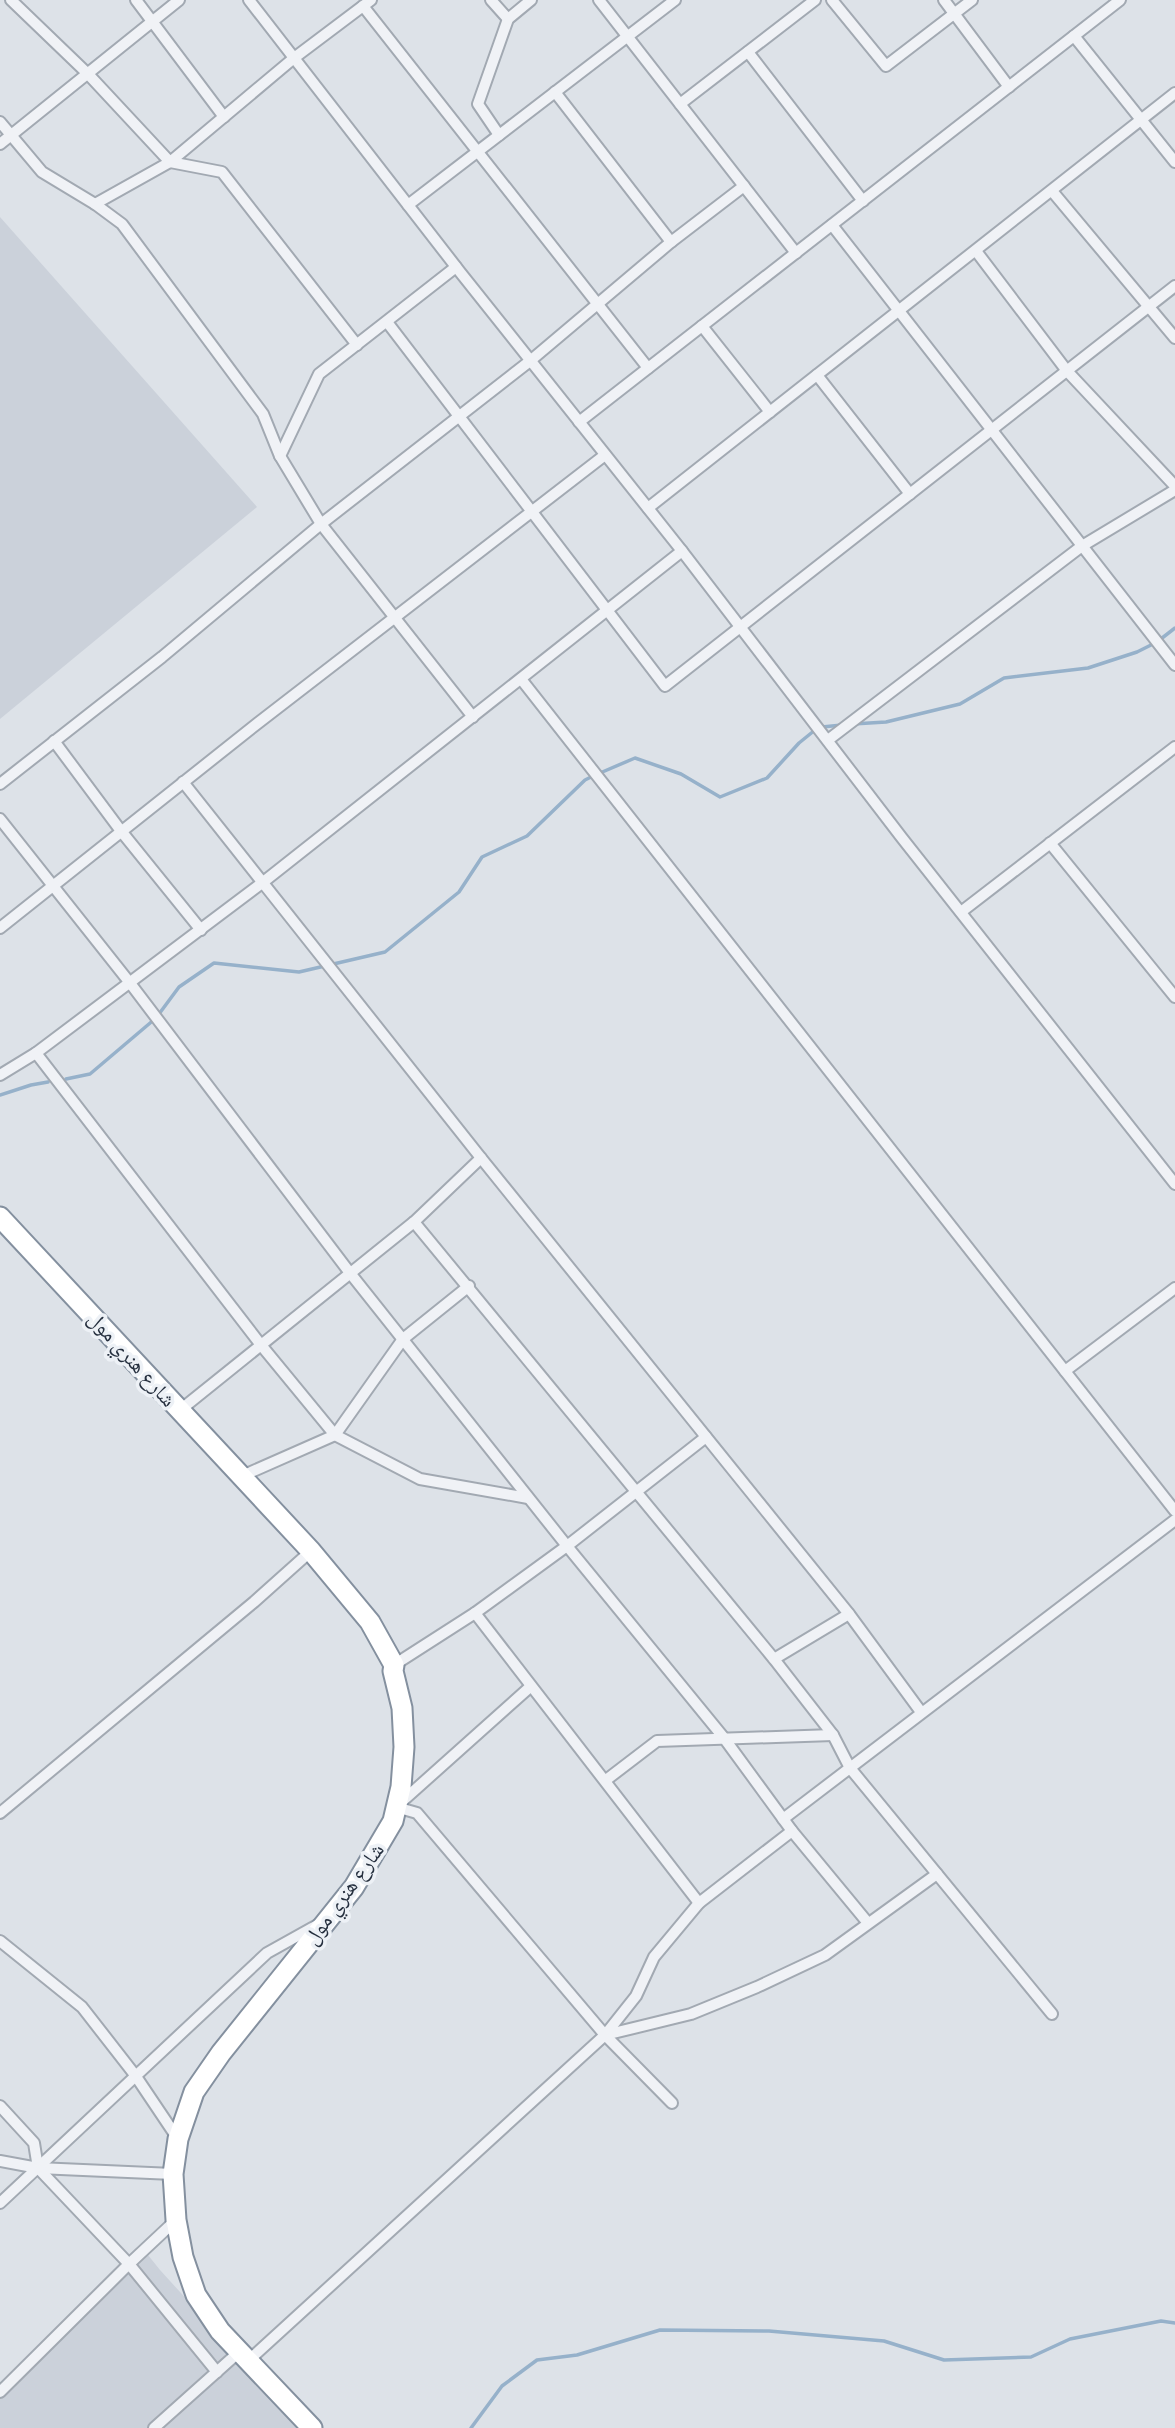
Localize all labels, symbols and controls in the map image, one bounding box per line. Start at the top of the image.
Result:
street label: شارع هنري مول [80,1306,181,1414]
street label: شارع هنري مول [299,1839,392,1952]

